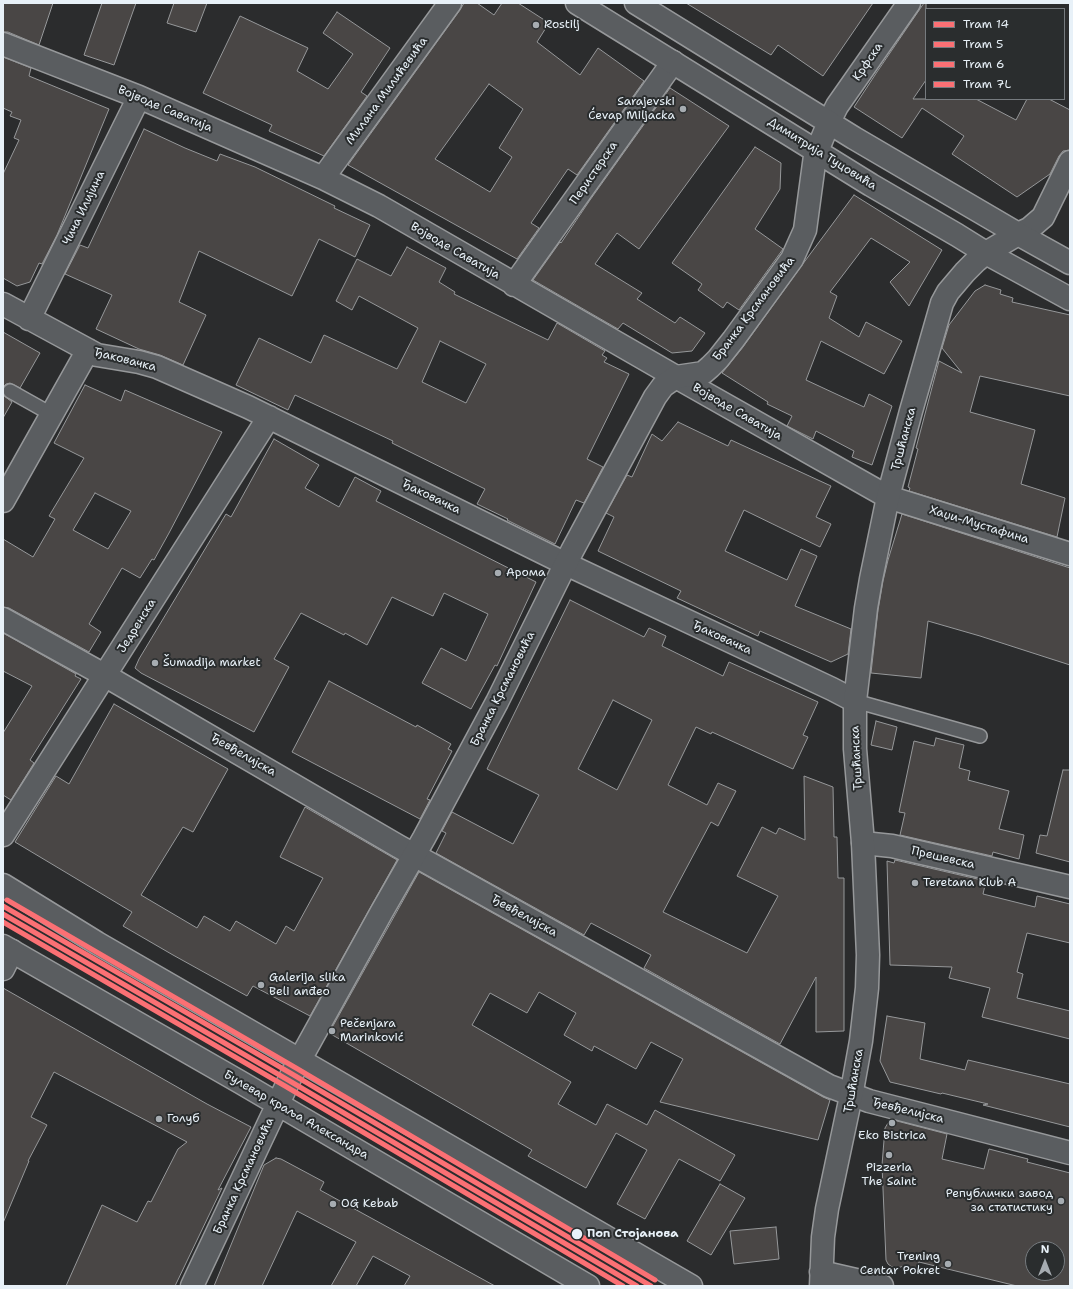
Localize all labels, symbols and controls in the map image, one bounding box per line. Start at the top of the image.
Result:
legend [925,8,1065,100]
text: Tram 14 [963,16,1009,32]
place label: Rostilj [544,18,580,32]
marker: Rostilj [531,20,541,30]
street label: Милана Милићевића [343,34,431,148]
text: Tram 5 [963,36,1003,52]
street label: Крфска [850,40,886,84]
text: Tram 6 [963,56,1005,72]
text: Tram 7L [963,76,1011,92]
street label: Војводе Саватија [116,83,214,135]
place label: Sarajevski Ćevap Miljacka [588,95,675,123]
marker: Sarajevski Ćevap Miljacka [678,104,688,114]
street label: Димитрија Туцовића [765,115,879,193]
street label: Перистерска [567,139,621,207]
street label: Чича Илијина [60,168,108,248]
street label: Војводе Саватија [408,219,502,283]
street label: Бранка Крсмановића [710,254,798,364]
street label: Ђаковачка [92,345,158,375]
street label: Војводе Саватија [690,380,784,444]
street label: Тршћанска [889,406,919,472]
street label: Ђаковачка [399,477,463,517]
street label: Хаџи-Мустафина [927,503,1031,547]
place label: Арома [506,566,546,580]
marker: Арома [493,568,503,578]
street label: Једренска [115,596,159,656]
street label: Ђаковачка [690,618,754,658]
street label: Бранка Крсмановића [468,629,538,749]
place label: Šumadija market [163,656,261,670]
marker: Šumadija market [150,658,160,668]
street label: Тршћанска [848,725,866,791]
street label: Ђевђелијска [208,730,278,780]
street label: Прешевска [910,844,976,872]
place label: Teretana Klub A [923,876,1016,890]
marker: Teretana Klub A [910,878,920,888]
street label: Ђевђелијска [488,892,560,940]
place label: Galerija slika Beli anđeo [269,971,345,999]
marker: Galerija slika Beli anđeo [256,980,266,990]
place label: Pečenjara Marinković [340,1017,404,1045]
marker: Pečenjara Marinković [327,1026,337,1036]
street label: Тршћанска [841,1048,867,1114]
street label: Булевар краља Александра [221,1068,371,1162]
street label: Ђевђелијска [871,1095,945,1127]
place label: Голуб [167,1112,199,1126]
marker: Голуб [154,1114,164,1124]
street label: Бранка Крсмановића [211,1115,277,1237]
marker: Eko Bistrica [887,1118,897,1128]
place label: Eko Bistrica [858,1129,926,1143]
marker: Pizzeria The Saint [884,1150,894,1160]
place label: Pizzeria The Saint [862,1161,916,1189]
place label: Републички завод за статистику [946,1187,1053,1215]
marker: Републички завод за статистику [1056,1196,1066,1206]
place label: OG Kebab [341,1197,398,1211]
marker: OG Kebab [328,1199,338,1209]
marker: Поп Стојанова [570,1227,584,1241]
place label: Поп Стојанова [587,1227,678,1241]
north arrow [1025,1241,1065,1281]
text: N [1041,1242,1049,1257]
place label: Trening Centar Pokret [860,1250,940,1278]
marker: Trening Centar Pokret [943,1259,953,1269]

